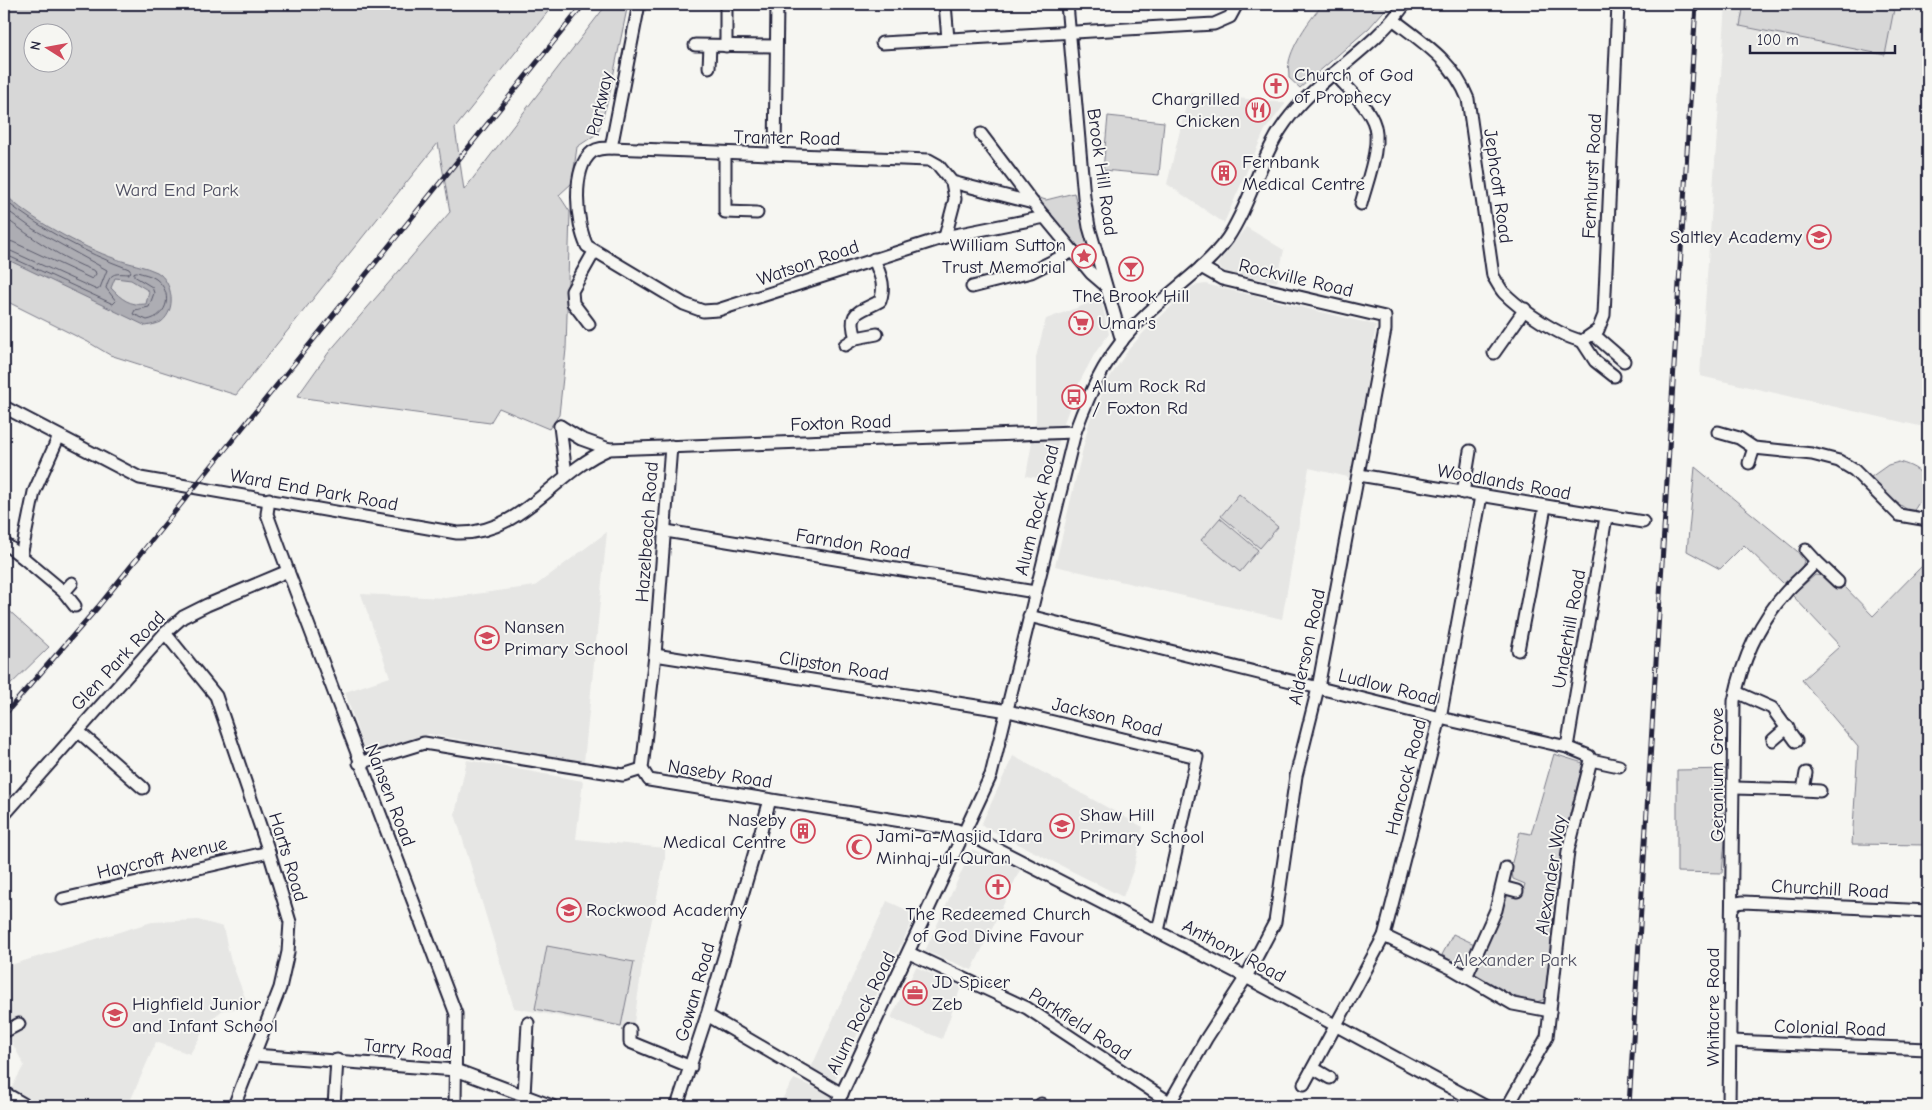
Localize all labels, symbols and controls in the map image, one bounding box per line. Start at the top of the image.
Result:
north arrow [22,22,72,72]
scale bar [1750,22,1894,54]
text: 100 m [1757,31,1799,49]
text: N [27,40,45,52]
place label: Church of God of Prophecy [1294,64,1414,108]
street label: Parkway [582,69,618,138]
church icon: Church of God of Prophecy [1263,73,1289,99]
place label: Chargrilled Chicken [1152,88,1240,132]
restaurant icon: Chargrilled Chicken [1245,97,1271,123]
street label: Brook Hill Road [1082,107,1122,237]
street label: Fernhurst Road [1578,113,1606,239]
street label: Tranter Road [733,126,841,150]
street label: Jephcott Road [1479,127,1517,245]
place label: Fernbank Medical Centre [1242,151,1365,195]
building icon: Fernbank Medical Centre [1211,160,1237,186]
park label: Ward End Park [115,179,239,201]
school or university icon: Saltley Academy [1806,224,1832,250]
place label: Saltley Academy [1670,226,1803,248]
place label: William Sutton Trust Memorial [942,234,1066,278]
street label: Watson Road [754,235,862,291]
place icon: William Sutton Trust Memorial [1071,243,1097,269]
street label: Rockville Road [1237,254,1355,302]
bar icon: The Brook Hill [1118,256,1144,282]
place label: The Brook Hill [1073,285,1189,307]
supermarket icon: Umar's [1068,310,1094,336]
place label: Umar's [1098,312,1156,334]
place label: Alum Rock Rd / Foxton Rd [1092,375,1206,419]
bus stop icon: Alum Rock Rd / Foxton Rd [1061,384,1087,410]
street label: Foxton Road [790,410,892,436]
street label: Alum Rock Road [1010,442,1064,578]
street label: Woodlands Road [1435,459,1573,505]
street label: Hazelbeach Road [631,461,663,603]
street label: Ward End Park Road [228,464,400,516]
street label: Farndon Road [794,524,912,564]
street label: Underhill Road [1548,568,1590,690]
street label: Alderson Road [1284,587,1330,707]
street label: Glen Park Road [66,607,170,715]
place label: Nansen Primary School [504,616,629,660]
school or university icon: Nansen Primary School [474,625,500,651]
street label: Clipston Road [778,646,890,686]
street label: Ludlow Road [1336,664,1440,710]
street label: Jackson Road [1050,693,1164,741]
street label: Geranium Grove [1706,708,1728,842]
street label: Hancock Road [1381,717,1431,837]
street label: Nansen Road [360,741,420,849]
street label: Naseby Road [666,755,774,793]
place label: Shaw Hill Primary School [1080,804,1205,848]
place label: Naseby Medical Centre [663,809,786,853]
street label: Harts Road [264,810,312,904]
school or university icon: Shaw Hill Primary School [1049,813,1075,839]
street label: Alexander Way [1531,813,1571,936]
building icon: Naseby Medical Centre [790,818,816,844]
place label: Jami-a-Masjid Idara Minhaj-ul-Quran [876,825,1043,869]
street label: Haycroft Avenue [95,832,229,884]
mosque icon: Jami-a-Masjid Idara Minhaj-ul-Quran [846,834,872,860]
church icon: The Redeemed Church of God Divine Favour [985,874,1011,900]
street label: Churchill Road [1771,875,1889,903]
school or university icon: Rockwood Academy [556,897,582,923]
place label: Rockwood Academy [586,899,747,921]
place label: The Redeemed Church of God Divine Favour [905,903,1091,947]
street label: Anthony Road [1179,915,1289,987]
street label: Gowan Road [670,940,720,1044]
street label: Alum Rock Road [822,948,900,1078]
street label: Whitacre Road [1702,948,1724,1066]
park label: Alexander Park [1453,949,1578,971]
place label: JD Spicer Zeb [932,971,1011,1015]
office icon: JD Spicer Zeb [902,980,928,1006]
street label: Parkfield Road [1025,983,1135,1065]
place label: Highfield Junior and Infant School [132,993,278,1037]
school or university icon: Highfield Junior and Infant School [102,1002,128,1028]
street label: Colonial Road [1774,1015,1886,1041]
street label: Tarry Road [363,1034,453,1064]

